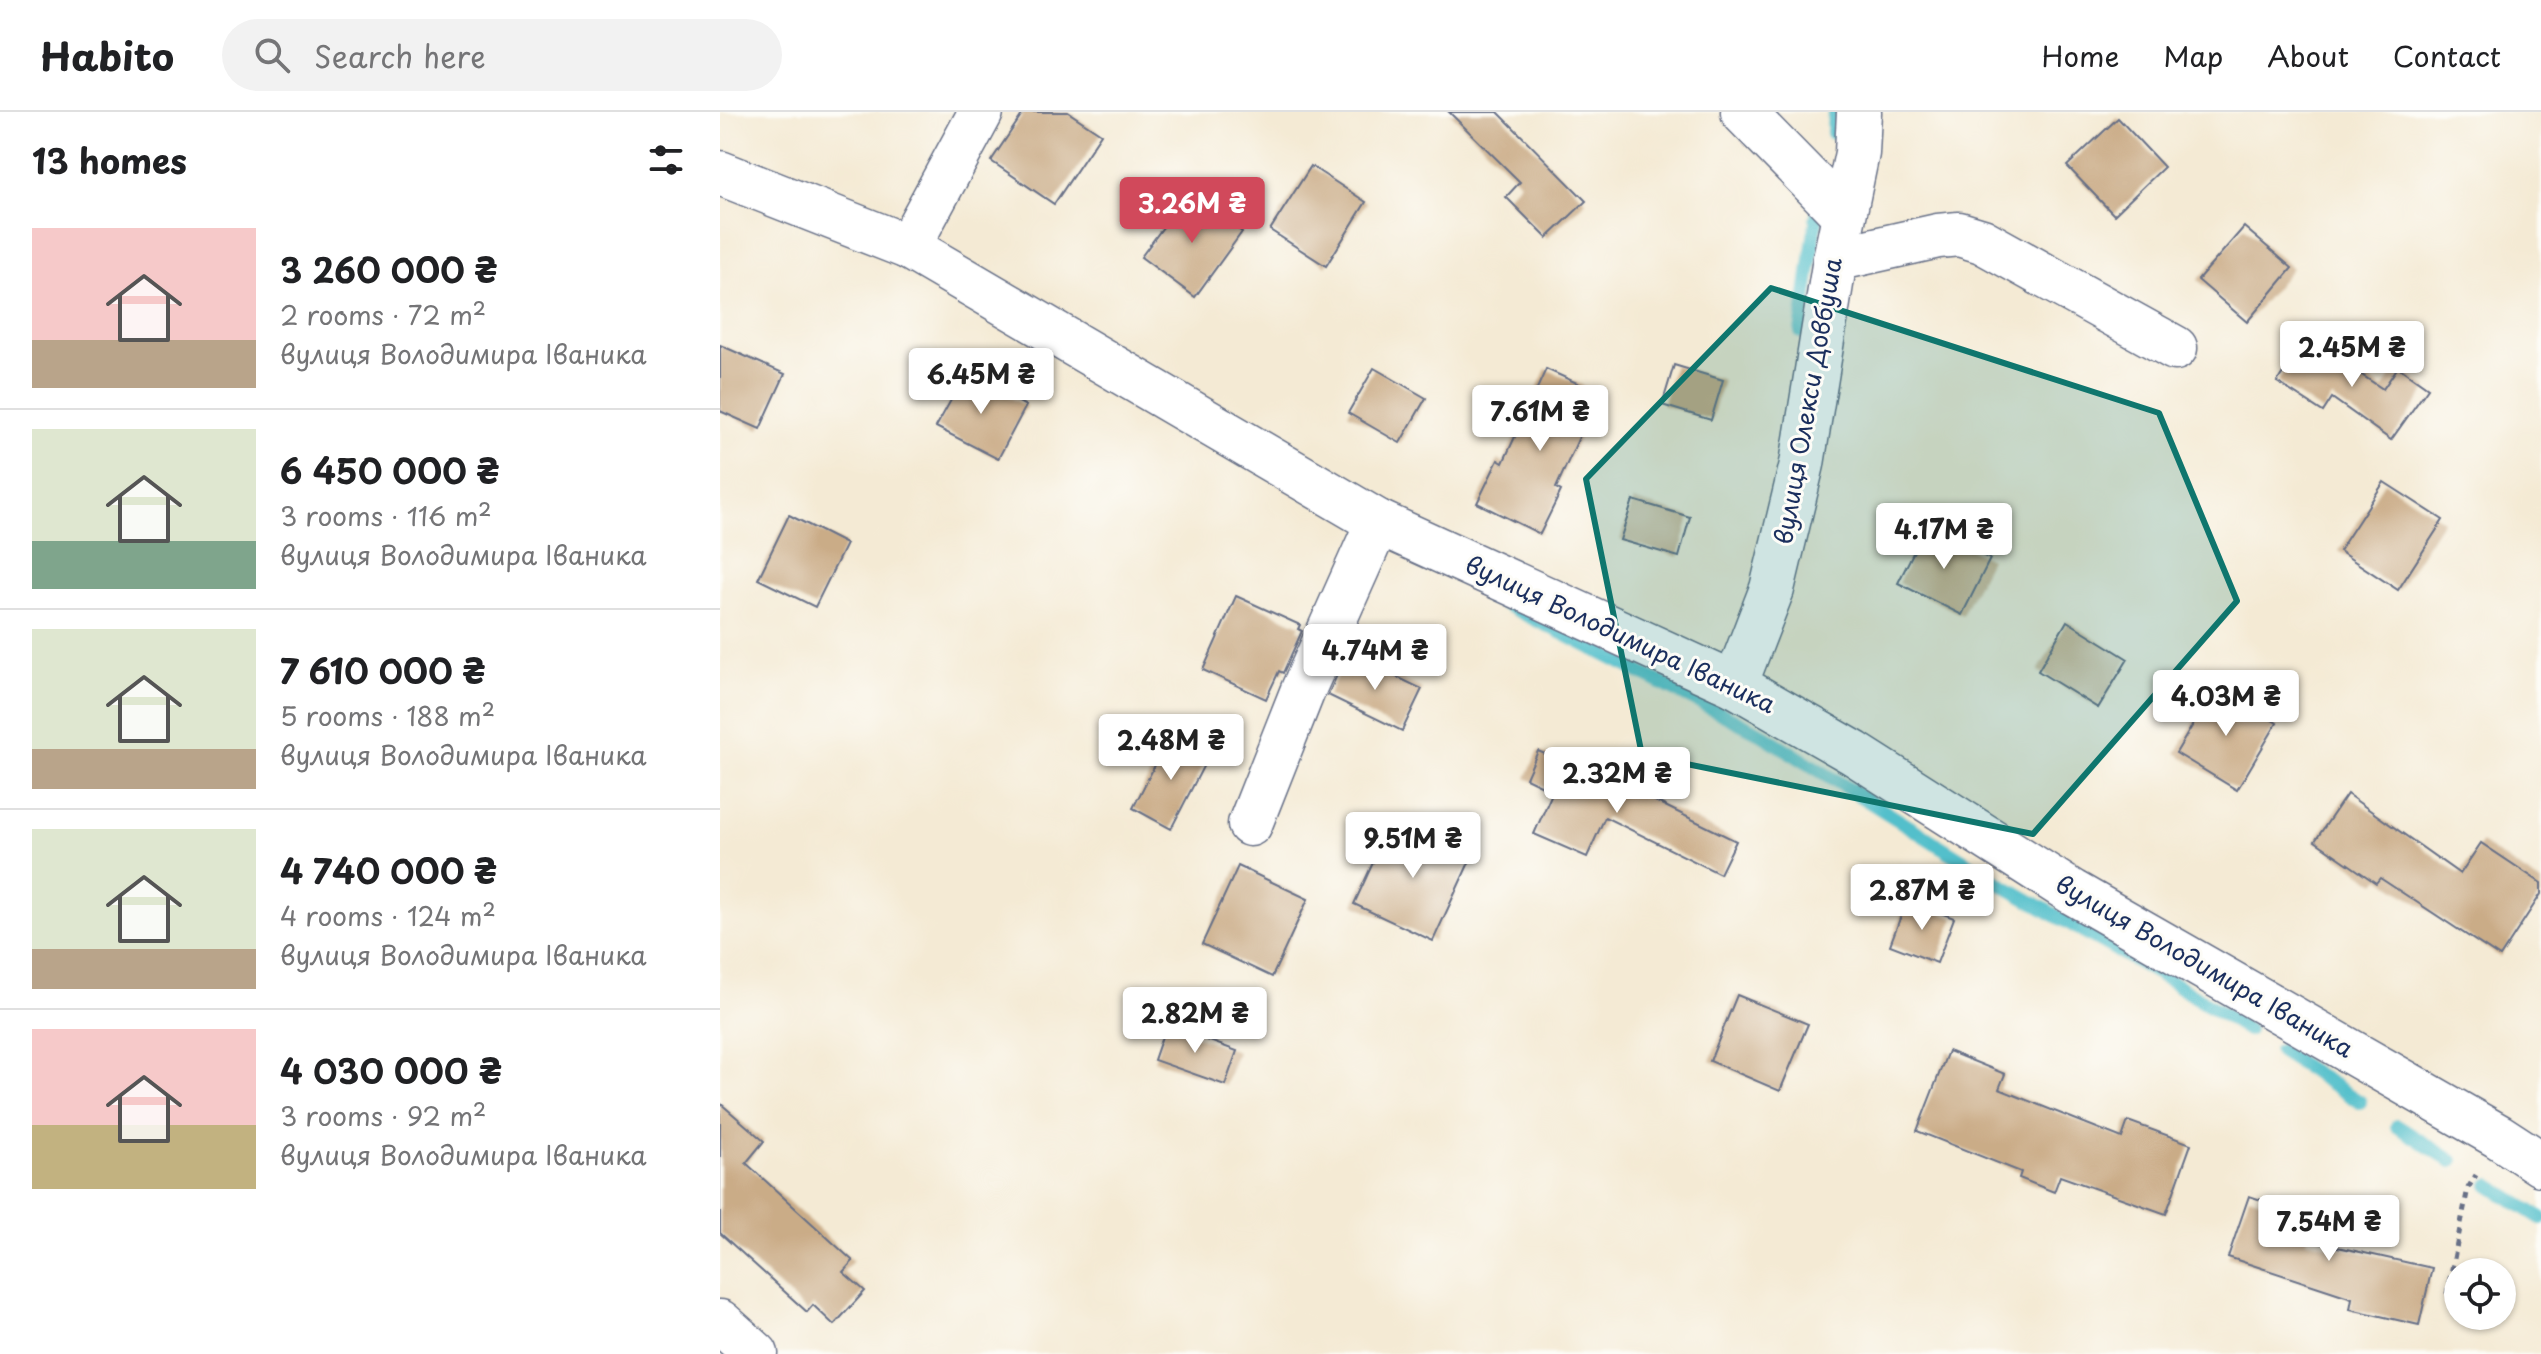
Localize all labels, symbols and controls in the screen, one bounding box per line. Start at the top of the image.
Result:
search box [222,19,782,91]
text: Habito [40,27,174,84]
icon: search [250,33,294,77]
text: Search here [314,33,486,78]
text: Home [2041,34,2119,77]
text: Map [2163,34,2223,77]
text: About [2267,34,2349,77]
text: Contact [2393,34,2501,77]
text: 13 homes [32,134,187,186]
icon: filters [644,138,688,182]
pin: 3.26M ₴ [1118,177,1266,245]
text: 3.26M ₴ [1138,183,1246,222]
text: 3 260 000 ₴ [280,243,498,295]
street label: вулиця Олекси Довбуша [1764,254,1850,547]
icon: home [96,260,192,356]
text: 2 rooms · 72 m² [280,295,486,334]
pin: 2.45M ₴ [2278,321,2426,389]
text: 2.45M ₴ [2298,327,2406,366]
text: вулиця Володимира Іваника [280,334,647,373]
pin: 6.45M ₴ [907,348,1055,416]
text: 6.45M ₴ [927,354,1035,393]
pin: 7.61M ₴ [1466,385,1614,453]
text: 7.61M ₴ [1490,391,1590,430]
text: 6 450 000 ₴ [280,444,500,496]
icon: home [96,461,192,557]
text: 3 rooms · 116 m² [280,496,492,535]
pin: 4.17M ₴ [1870,503,2018,571]
text: 4.17M ₴ [1894,509,1994,548]
text: вулиця Володимира Іваника [280,535,647,574]
street label: вулиця Володимира Іваника [1460,545,1782,721]
pin: 4.74M ₴ [1301,624,1449,692]
text: 4.74M ₴ [1321,630,1429,669]
text: 7 610 000 ₴ [280,644,486,696]
icon: home [96,661,192,757]
pin: 4.03M ₴ [2152,670,2300,738]
text: 4.03M ₴ [2171,676,2281,715]
text: 5 rooms · 188 m² [280,696,495,735]
pin: 2.48M ₴ [1097,714,1245,782]
text: 2.48M ₴ [1117,720,1225,759]
text: вулиця Володимира Іваника [280,735,647,774]
pin: 2.32M ₴ [1543,747,1691,815]
text: 2.32M ₴ [1562,753,1672,792]
pin: 9.51M ₴ [1339,812,1487,880]
text: 9.51M ₴ [1364,818,1462,857]
text: 4 740 000 ₴ [280,844,497,896]
icon: home [96,861,192,957]
pin: 2.87M ₴ [1848,864,1996,932]
street label: вулиця Володимира Іваника [2049,865,2361,1065]
text: 2.87M ₴ [1869,870,1975,909]
text: 4 rooms · 124 m² [280,896,496,935]
text: вулиця Володимира Іваника [280,935,647,974]
pin: 2.82M ₴ [1121,987,1269,1055]
text: 2.82M ₴ [1141,993,1249,1032]
text: 4 030 000 ₴ [280,1044,502,1096]
icon: home [96,1061,192,1157]
text: 3 rooms · 92 m² [280,1096,486,1135]
text: вулиця Володимира Іваника [280,1135,647,1174]
pin: 7.54M ₴ [2255,1195,2403,1263]
text: 7.54M ₴ [2276,1201,2382,1240]
map controls [2444,1258,2516,1330]
button: locate [2444,1258,2516,1330]

